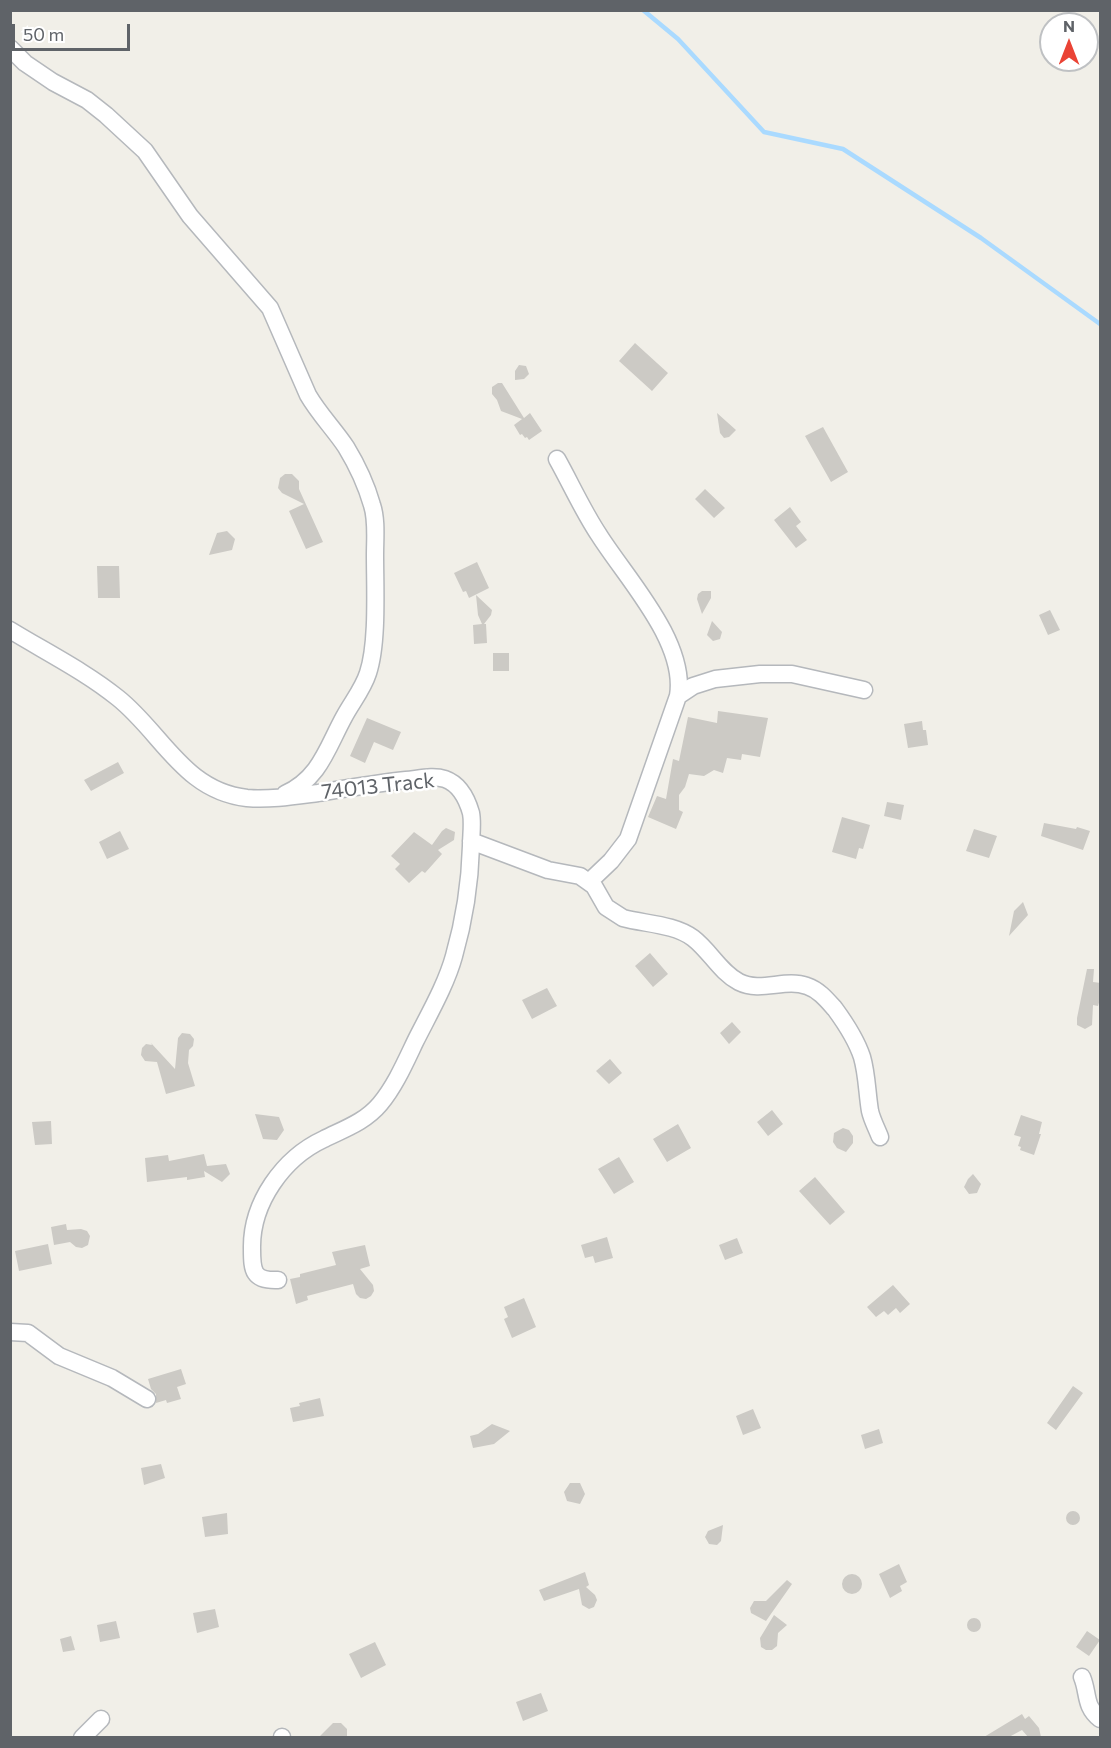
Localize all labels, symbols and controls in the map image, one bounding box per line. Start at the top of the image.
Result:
scale bar [15,12,134,50]
north arrow [1039,12,1099,72]
text: N [1063,16,1075,35]
text: 50 m [23,23,64,45]
street label: 74013 Track [320,768,436,804]

